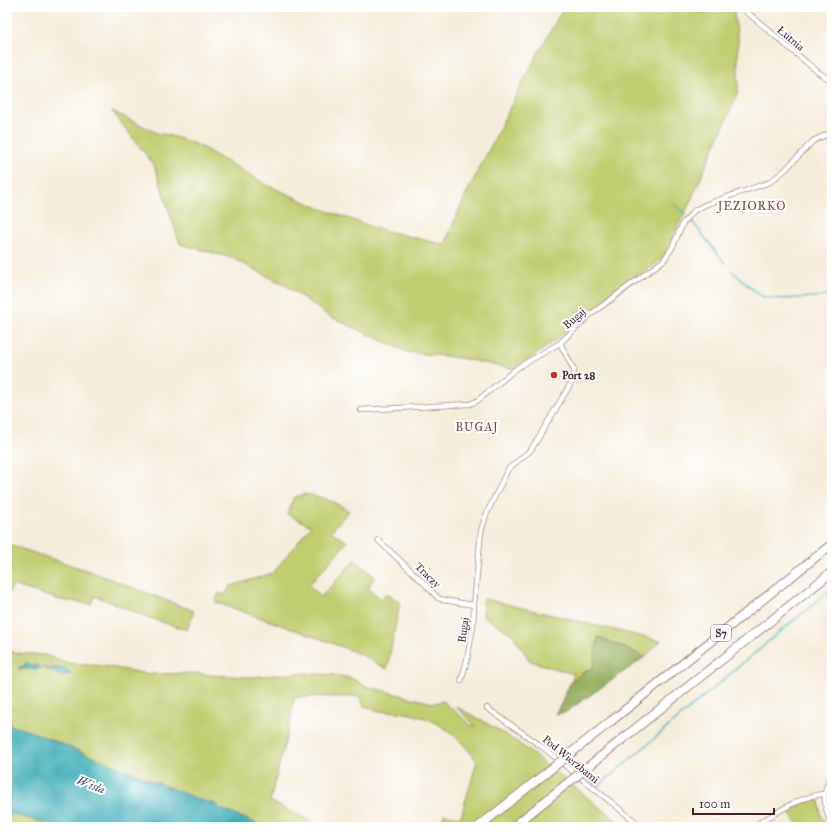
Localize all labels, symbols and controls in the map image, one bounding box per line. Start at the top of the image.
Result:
street label: Łutnia [774,23,807,54]
district label: JEZIORKO [716,199,786,214]
street label: Bugaj [560,305,588,332]
place label: Port 28 [562,369,595,382]
marker: Port 28 [549,370,559,380]
district label: BUGAJ [455,420,499,435]
street label: Traczy [412,560,444,591]
street label: Bugaj [455,616,472,644]
road number: S7 [711,625,731,641]
street label: Pod Wierzbami [540,733,602,786]
water label: Wisła [75,773,107,797]
scale bar [693,790,774,816]
text: 100 m [699,797,730,811]

